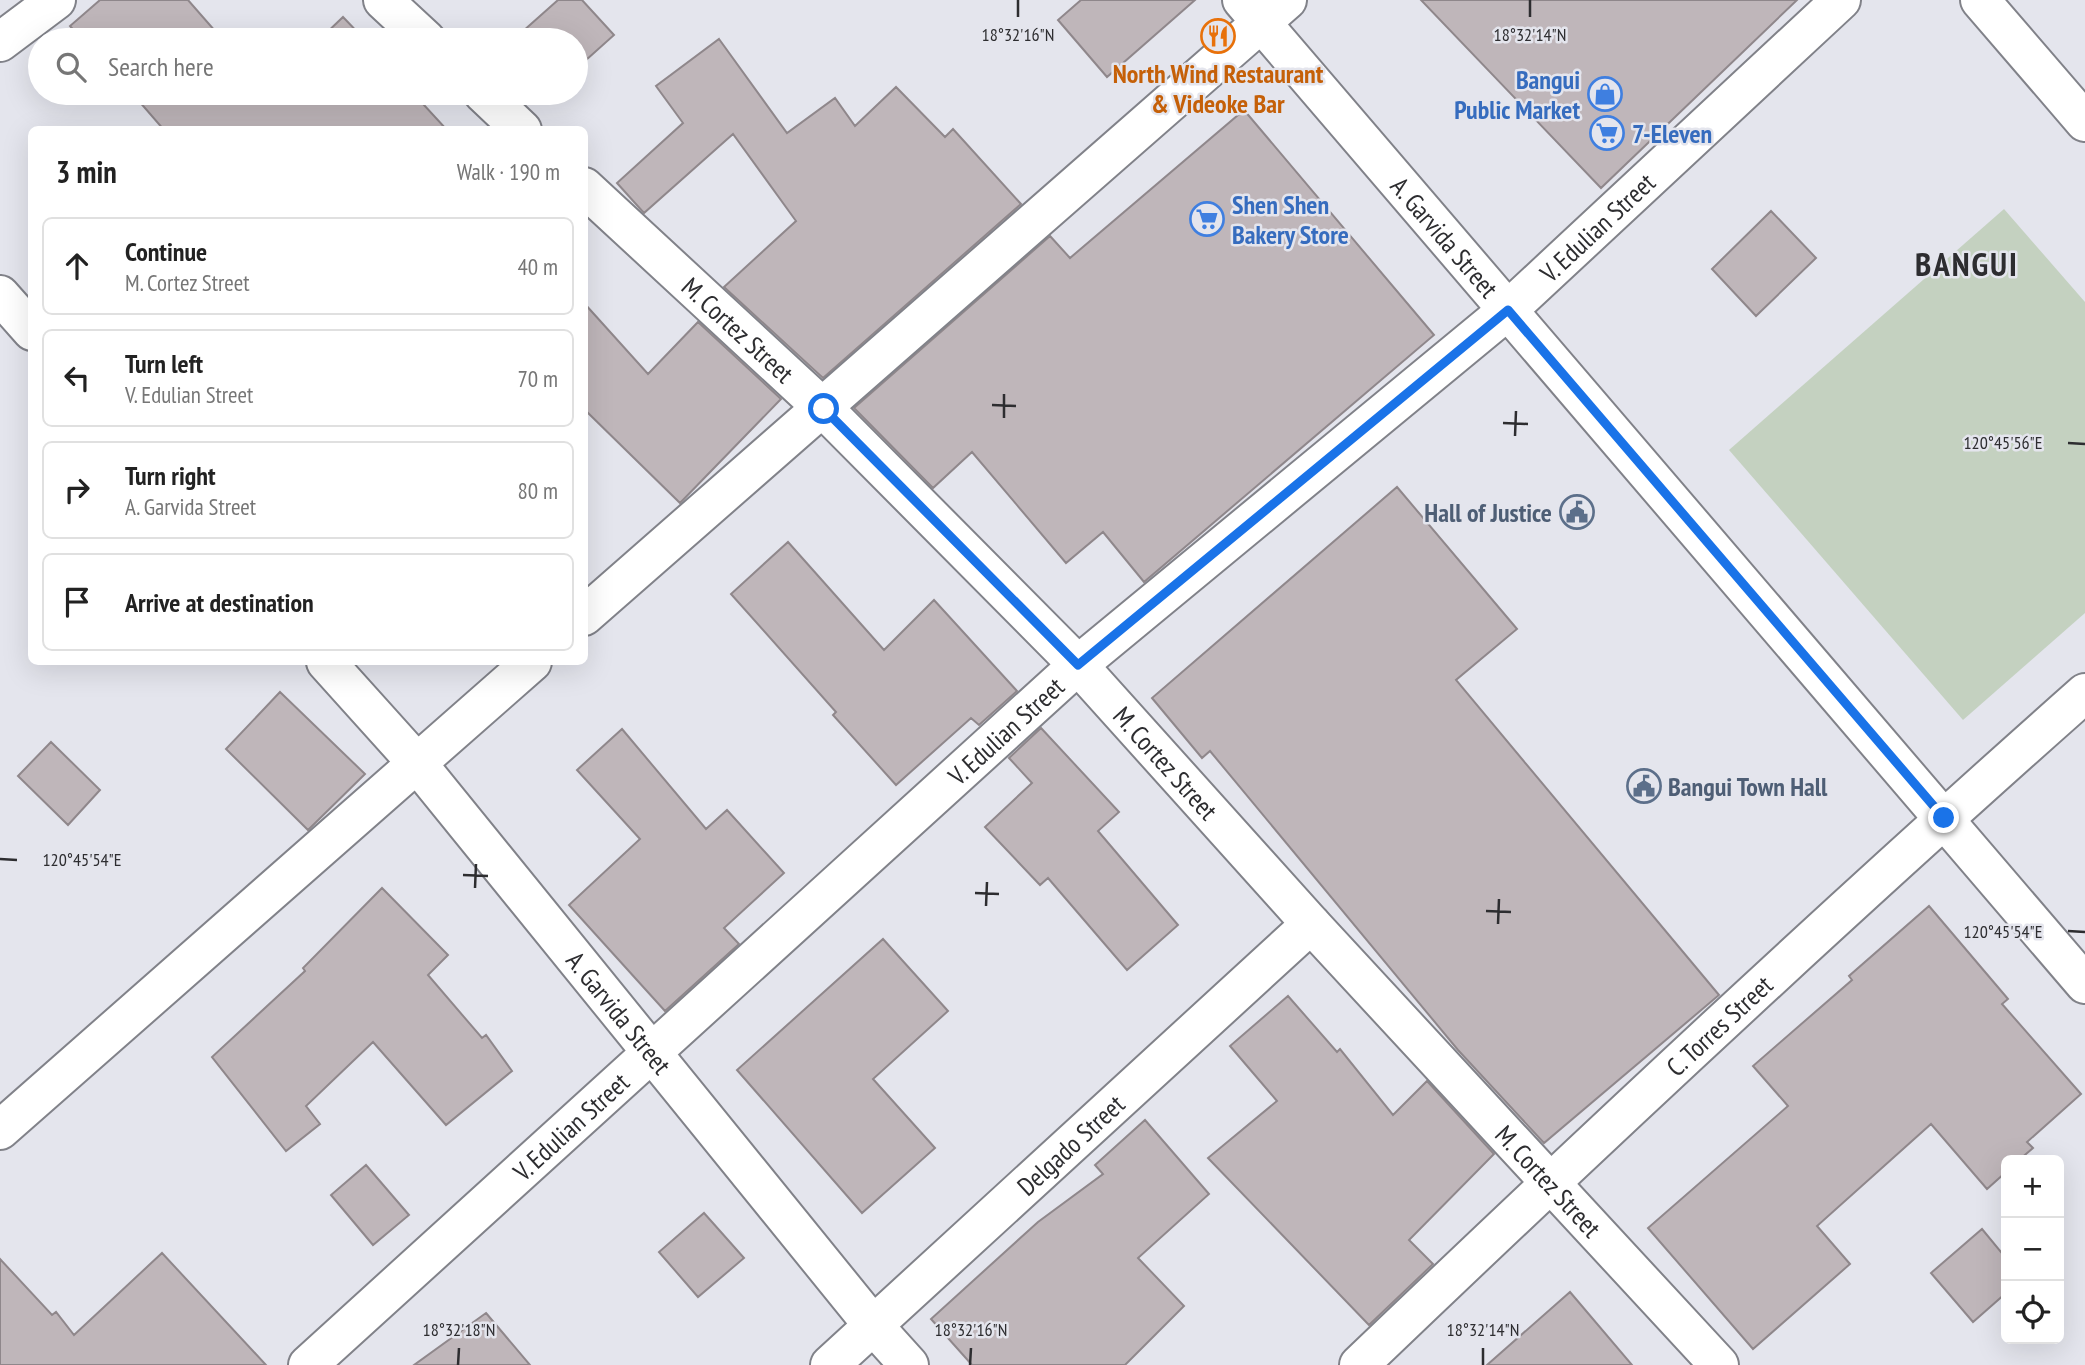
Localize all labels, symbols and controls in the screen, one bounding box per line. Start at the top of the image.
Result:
restaurant icon: North Wind Restaurant & Videoke Bar [1199,17,1237,55]
text: 18°32'16"N [982,23,1054,46]
text: 18°32'14"N [1494,23,1566,46]
search box [28,28,588,105]
icon: search [52,48,90,86]
text: Search here [108,50,214,83]
place label: North Wind Restaurant & Videoke Bar [1113,57,1324,120]
place label: Bangui Public Market [1454,63,1580,126]
shop icon: Bangui Public Market [1586,75,1624,113]
supermarket icon: 7-Eleven [1588,114,1626,152]
place label: 7-Eleven [1632,117,1712,150]
text: 3 min [56,152,117,191]
text: Walk · 190 m [457,157,560,186]
street label: V. Edulian Street [1532,166,1661,289]
street label: A. Garvida Street [1384,170,1506,304]
place label: Shen Shen Bakery Store [1232,188,1349,251]
supermarket icon: Shen Shen Bakery Store [1188,200,1226,238]
text: Continue [125,235,207,268]
district label: BANGUI [1915,242,2019,285]
icon: ahead [58,247,96,285]
text: 40 m [517,252,558,281]
text: M. Cortez Street [125,268,249,297]
street label: M. Cortez Street [675,270,801,390]
text: Turn left [125,347,203,380]
icon: left [58,359,96,397]
text: 70 m [517,364,558,393]
text: V. Edulian Street [125,380,253,409]
route start [808,393,839,424]
text: 120°45'56"E [1964,431,2042,454]
text: Turn right [125,459,216,492]
icon: right [58,471,96,509]
text: 80 m [517,476,558,505]
text: A. Garvida Street [125,492,256,521]
public building icon: Hall of Justice [1558,493,1596,531]
place label: Hall of Justice [1424,496,1552,529]
icon: arrive [58,583,96,621]
text: Arrive at destination [125,586,314,619]
street label: V. Edulian Street [940,670,1071,792]
street label: M. Cortez Street [1107,699,1225,826]
public building icon: Bangui Town Hall [1625,767,1663,805]
place label: Bangui Town Hall [1668,770,1828,803]
route end [1928,802,1959,833]
text: 120°45'54"E [43,848,121,871]
text: 120°45'54"E [1964,920,2042,943]
street label: A. Garvida Street [560,944,679,1080]
street label: C. Torres Street [1659,968,1779,1083]
street label: V. Edulian Street [505,1065,635,1188]
street label: Delgado Street [1010,1087,1131,1202]
street label: M. Cortez Street [1489,1118,1609,1244]
map controls [2001,1155,2064,1344]
button: + [2001,1155,2064,1218]
button: − [2001,1218,2064,1281]
button: locate [2001,1281,2064,1344]
text: 18°32'18"N [423,1318,495,1341]
text: 18°32'16"N [935,1318,1007,1341]
text: 18°32'14"N [1447,1318,1519,1341]

